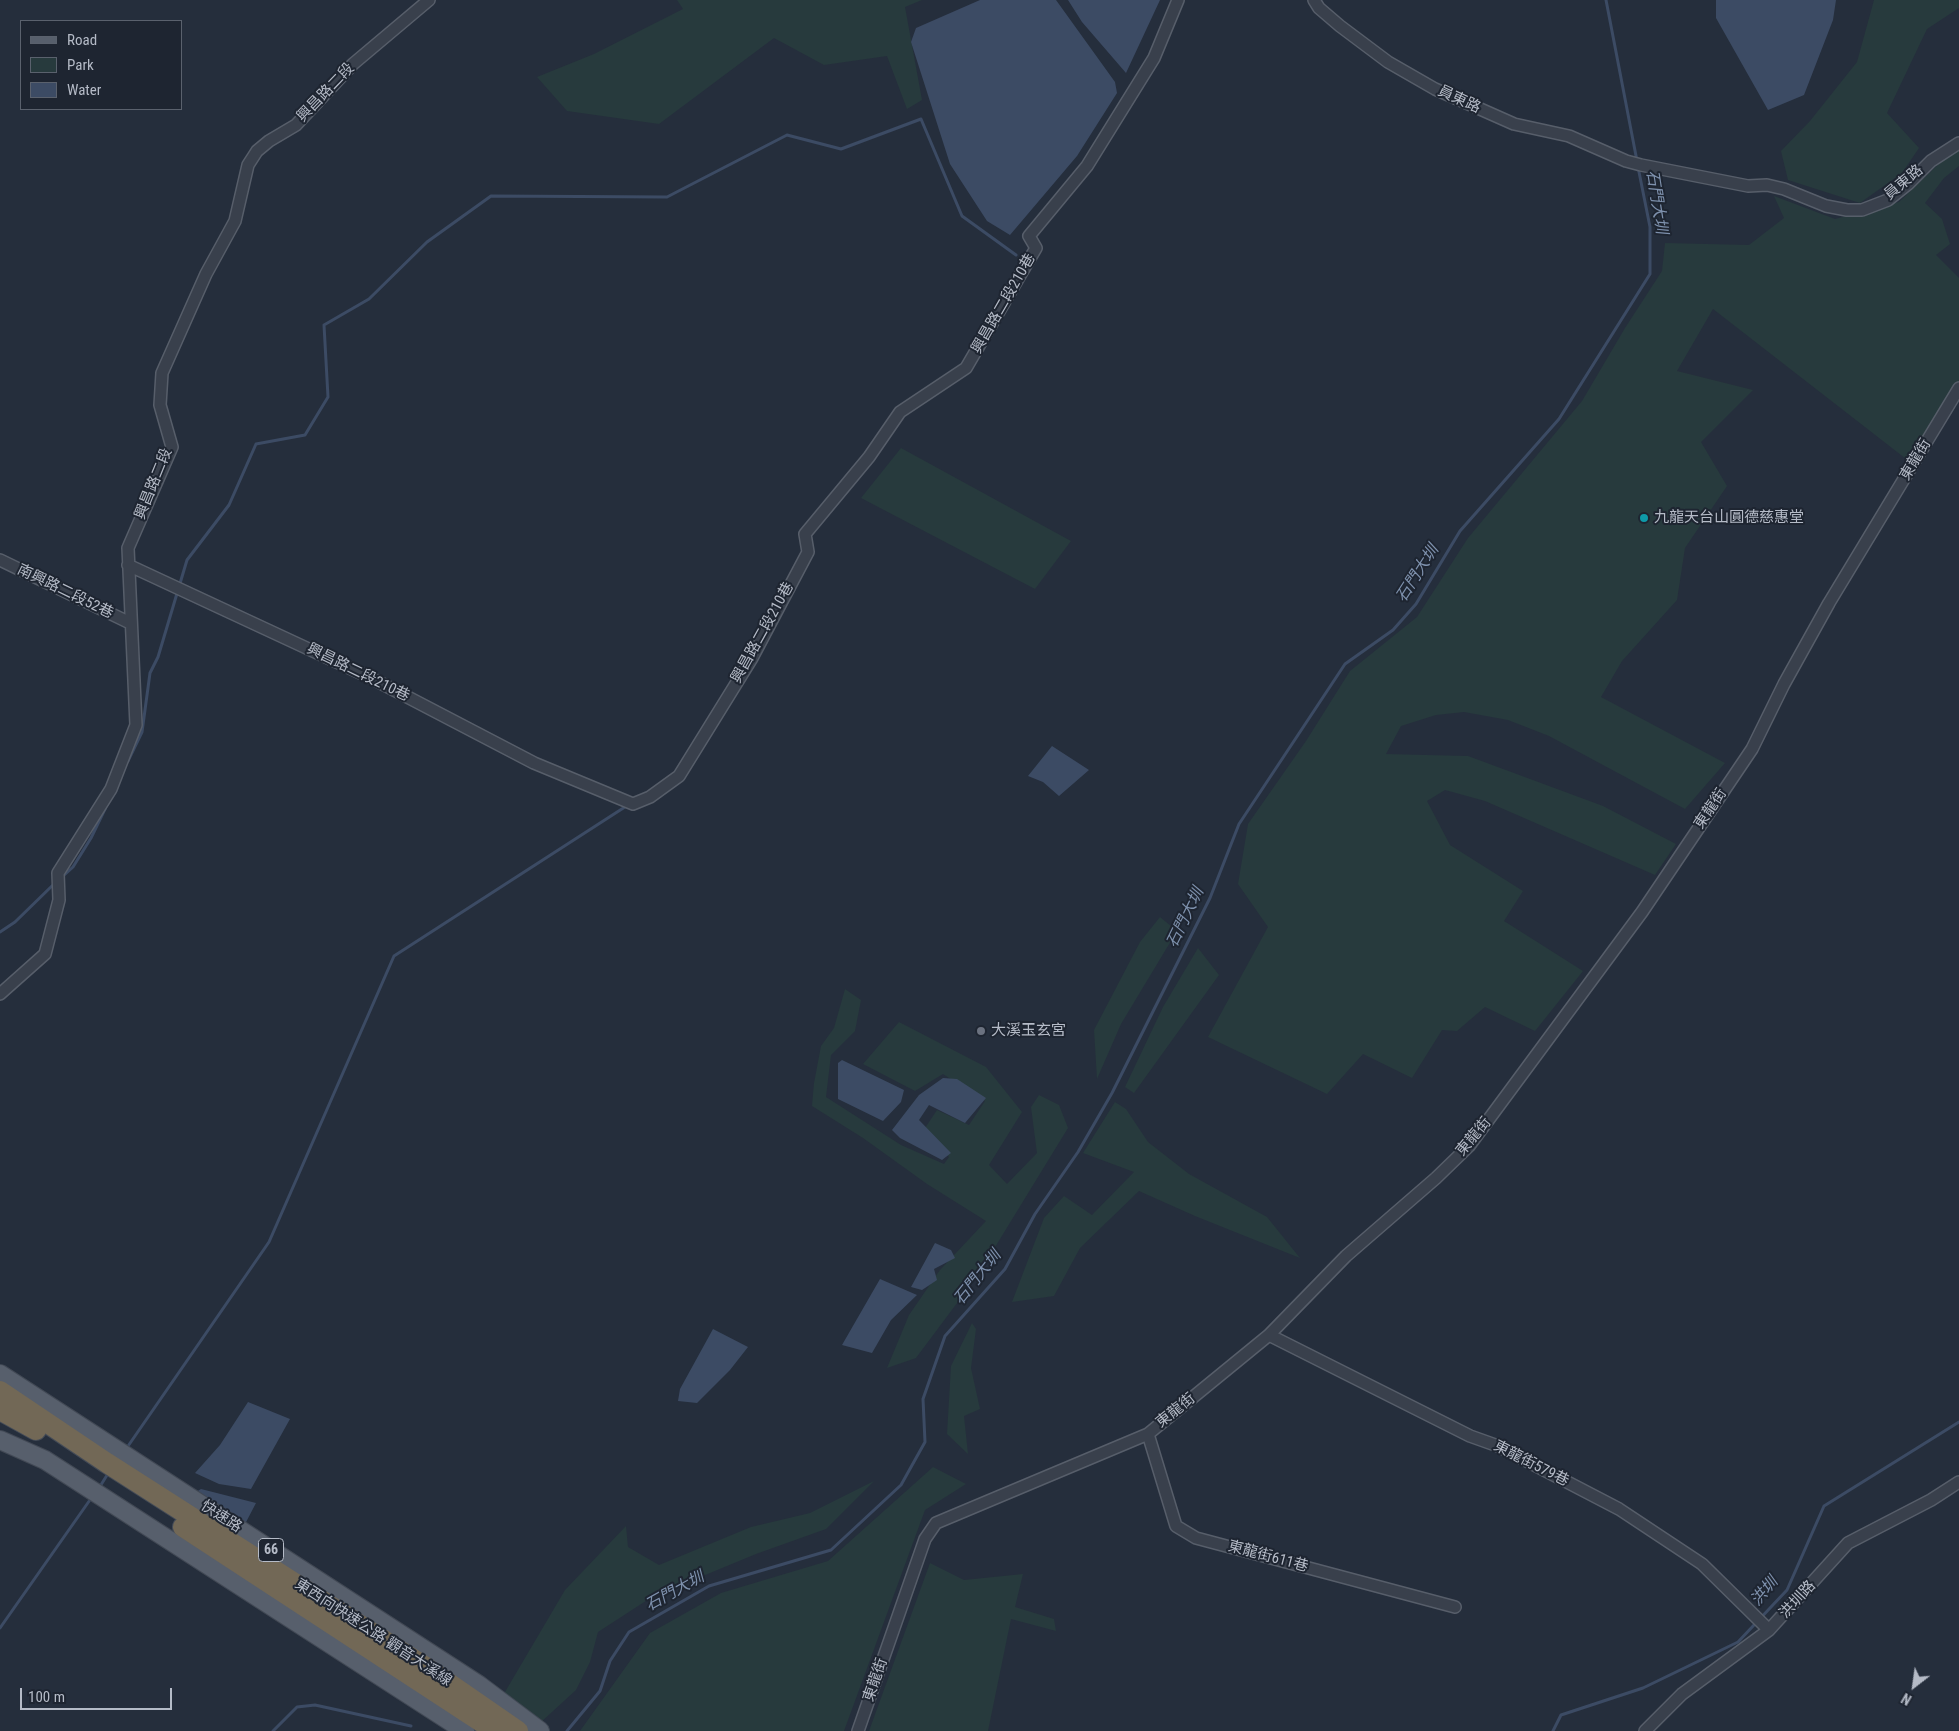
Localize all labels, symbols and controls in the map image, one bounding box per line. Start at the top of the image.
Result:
legend [20,20,182,110]
text: Road [67,31,97,49]
text: Park [67,56,94,74]
street label: 興昌路二段 [293,60,359,126]
text: Water [67,81,101,99]
street label: 員東路 [1435,82,1483,118]
street label: 員東路 [1881,162,1927,204]
water label: 石門大圳 [1642,169,1670,235]
street label: 興昌路二段210巷 [968,251,1040,357]
street label: 東龍街 [1897,436,1935,484]
street label: 興昌路二段 [132,446,176,522]
place label: 九龍天台山圓德慈惠堂 [1654,509,1804,527]
marker: 九龍天台山圓德慈惠堂 [1638,512,1650,524]
water label: 石門大圳 [1393,542,1443,606]
street label: 南興路二段52巷 [14,561,116,623]
street label: 興昌路二段210巷 [728,580,798,686]
street label: 興昌路二段210巷 [304,640,412,706]
street label: 東龍街 [1691,785,1731,833]
water label: 石門大圳 [1163,885,1209,951]
place label: 大溪玉玄宮 [991,1022,1066,1040]
marker: 大溪玉玄宮 [975,1025,987,1037]
street label: 東龍街 [1453,1114,1495,1160]
water label: 石門大圳 [950,1247,1006,1309]
street label: 東龍街 [1153,1390,1199,1432]
street label: 東龍街579巷 [1490,1437,1572,1491]
street label: 快速路 [197,1497,245,1537]
road number: 66 [258,1538,284,1562]
street label: 東龍街611巷 [1226,1538,1310,1576]
water label: 石門大圳 [642,1568,708,1616]
water label: 洪圳 [1747,1574,1783,1610]
street label: 東西向快速公路 觀音大溪線 [291,1575,455,1691]
street label: 洪圳路 [1776,1577,1820,1623]
street label: 東龍街 [860,1656,892,1704]
north arrow [1889,1661,1939,1711]
scale bar [22,1678,175,1710]
text: 100 m [28,1688,65,1706]
text: N [1899,1690,1914,1708]

